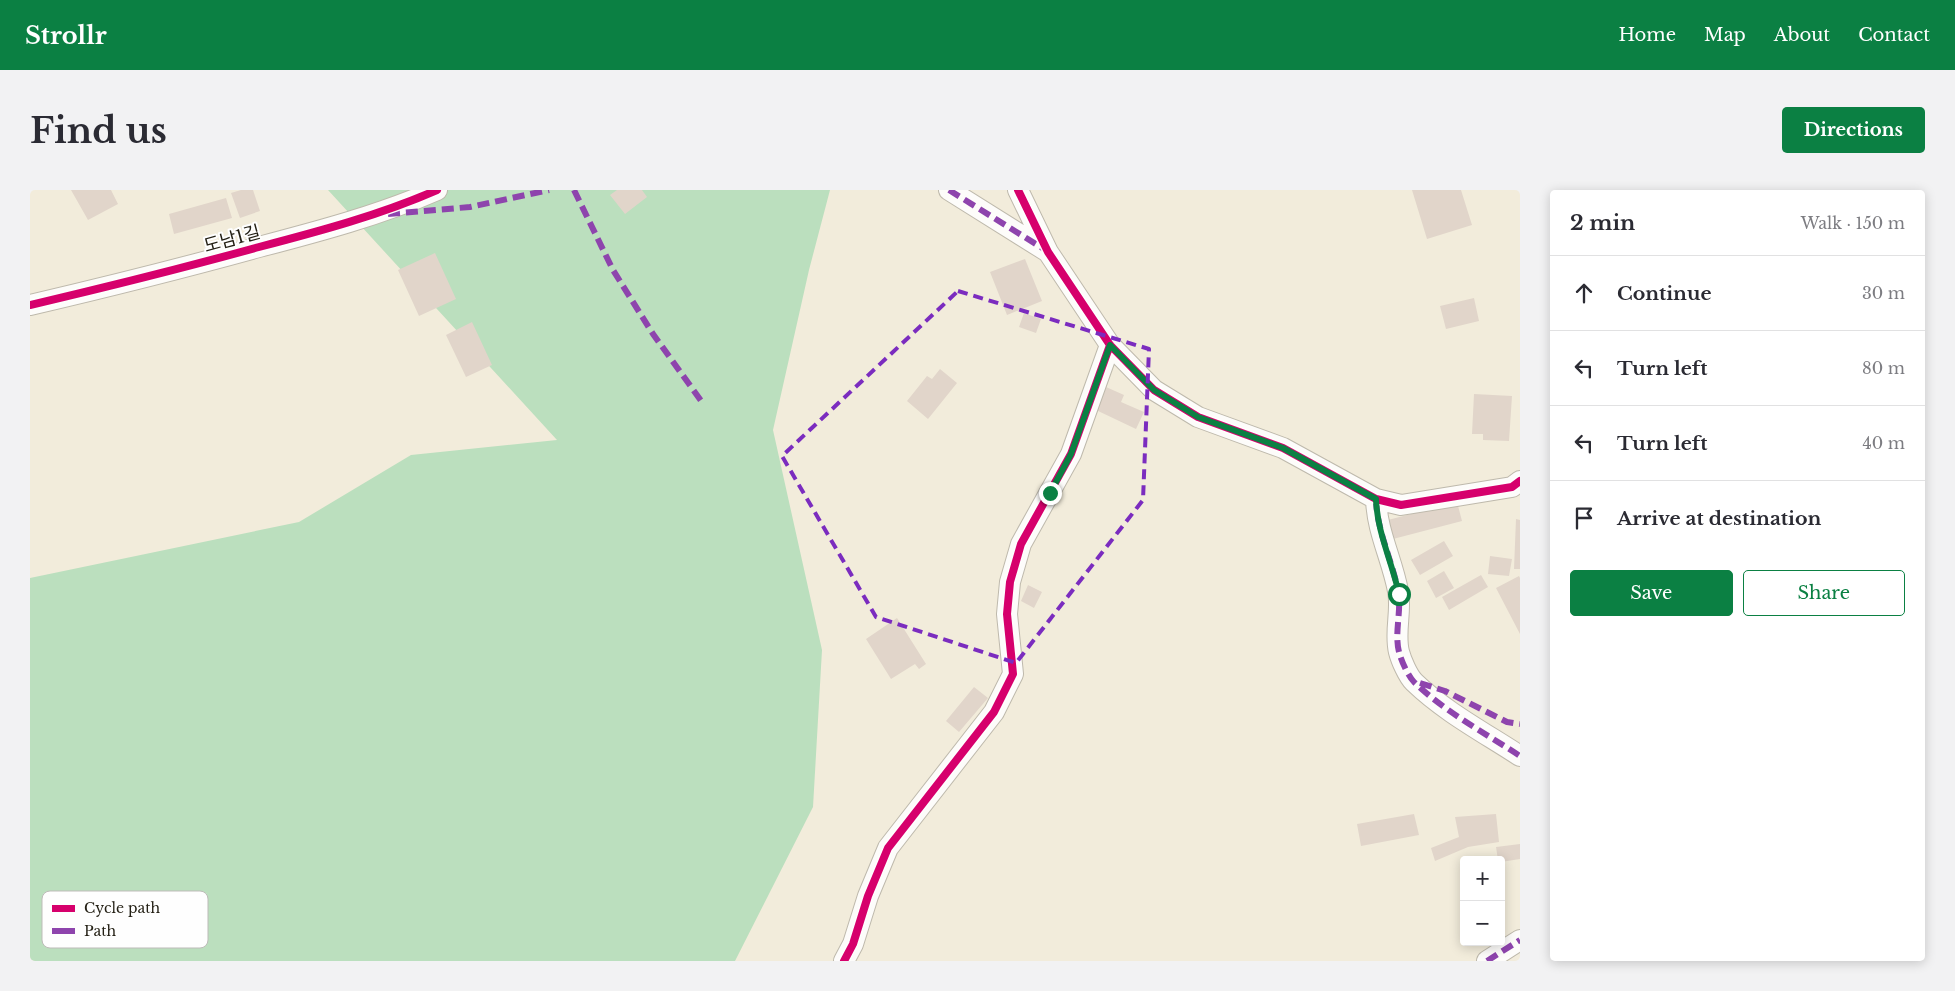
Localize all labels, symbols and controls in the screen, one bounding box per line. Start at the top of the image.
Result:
text: Strollr [25,21,107,50]
text: Home [1618,24,1676,46]
text: Map [1704,24,1746,46]
text: About [1774,24,1830,46]
text: Contact [1858,24,1930,46]
button: Directions [1782,107,1925,153]
text: Find us [30,109,167,152]
text: 2 min [1570,210,1635,236]
text: Walk · 150 m [1801,213,1905,233]
street label: 도남1길 [201,221,263,257]
icon: ahead [1570,279,1598,307]
text: Continue [1617,282,1712,305]
text: 30 m [1862,283,1905,303]
icon: left [1570,354,1598,382]
text: Turn left [1617,357,1708,380]
text: 80 m [1862,358,1905,378]
icon: left [1570,429,1598,457]
text: Turn left [1617,432,1708,455]
text: 40 m [1862,433,1905,453]
route end [1039,482,1062,505]
icon: arrive [1570,504,1598,532]
text: Arrive at destination [1617,507,1821,530]
button: Save [1570,570,1733,616]
button: Share [1743,570,1905,616]
route start [1388,583,1411,606]
map controls [1460,856,1505,946]
button: + [1460,856,1505,901]
legend [42,891,208,948]
text: Cycle path [84,899,161,917]
button: − [1460,901,1505,946]
text: Path [84,922,116,940]

